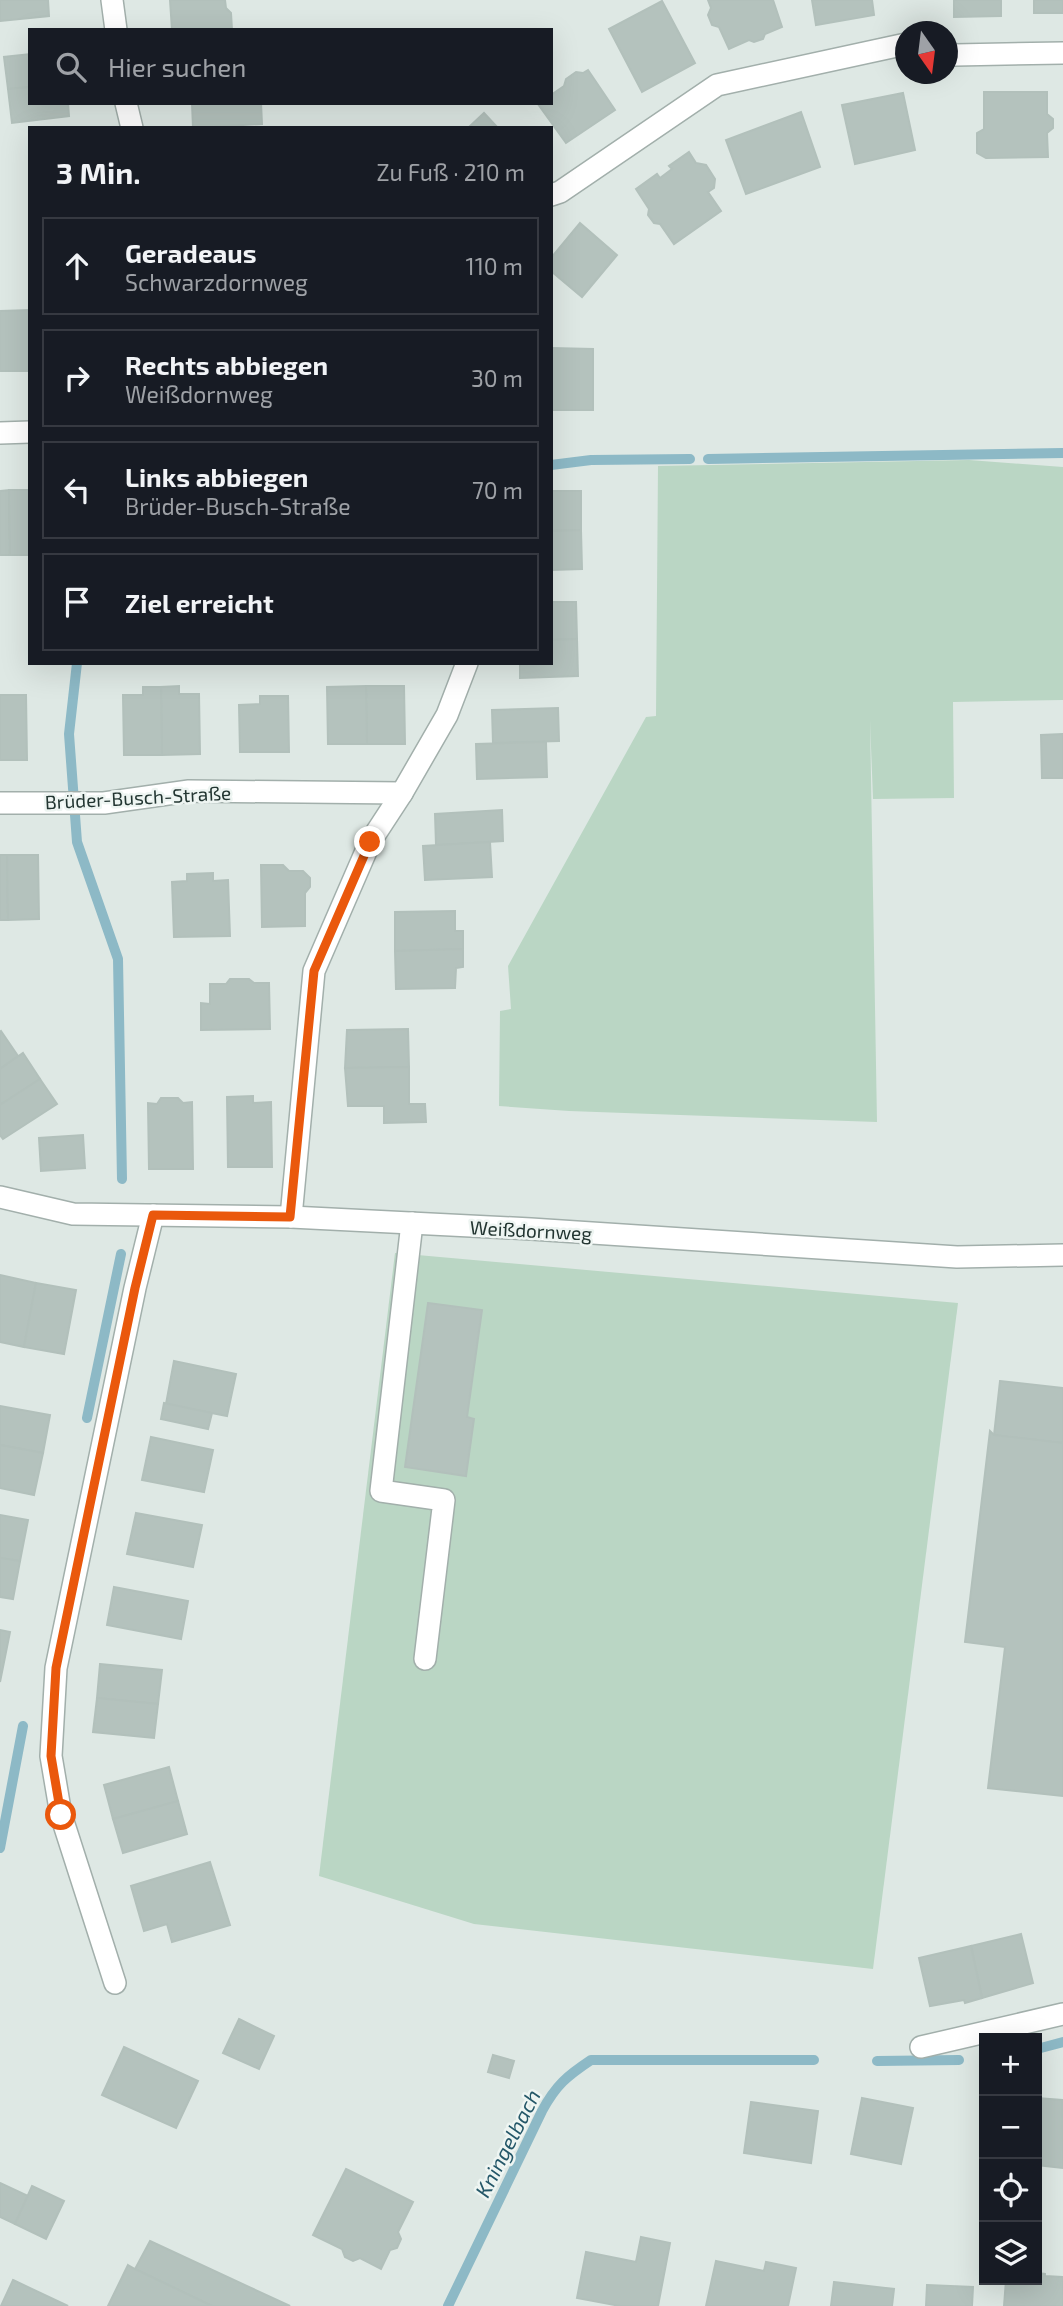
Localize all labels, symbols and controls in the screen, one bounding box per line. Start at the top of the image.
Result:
north arrow [895,21,958,84]
search box [28,28,553,105]
icon: search [52,48,90,86]
text: Hier suchen [108,51,246,82]
text: 3 Min. [56,154,141,190]
text: Zu Fuß · 210 m [377,158,525,186]
text: Geradeaus [125,237,257,268]
icon: ahead [58,247,96,285]
text: 110 m [466,252,523,280]
text: Schwarzdornweg [125,268,308,296]
text: Rechts abbiegen [125,349,328,380]
icon: right [58,359,96,397]
text: 30 m [471,364,523,392]
text: Weißdornweg [125,380,273,408]
text: Links abbiegen [125,461,309,492]
icon: left [58,471,96,509]
text: 70 m [472,476,523,504]
text: Brüder-Busch-Straße [125,492,351,520]
icon: arrive [58,583,96,621]
text: Ziel erreicht [125,587,274,618]
street label: Brüder-Busch-Straße [44,781,232,813]
route end [354,826,385,857]
street label: Weißdornweg [469,1215,593,1245]
route start [45,1799,76,1830]
map controls [979,2033,1042,2285]
button: + [979,2033,1042,2096]
water label: Kningelbach [469,2085,545,2201]
button: − [979,2096,1042,2159]
button: locate [979,2159,1042,2222]
button: layers [979,2222,1042,2285]

